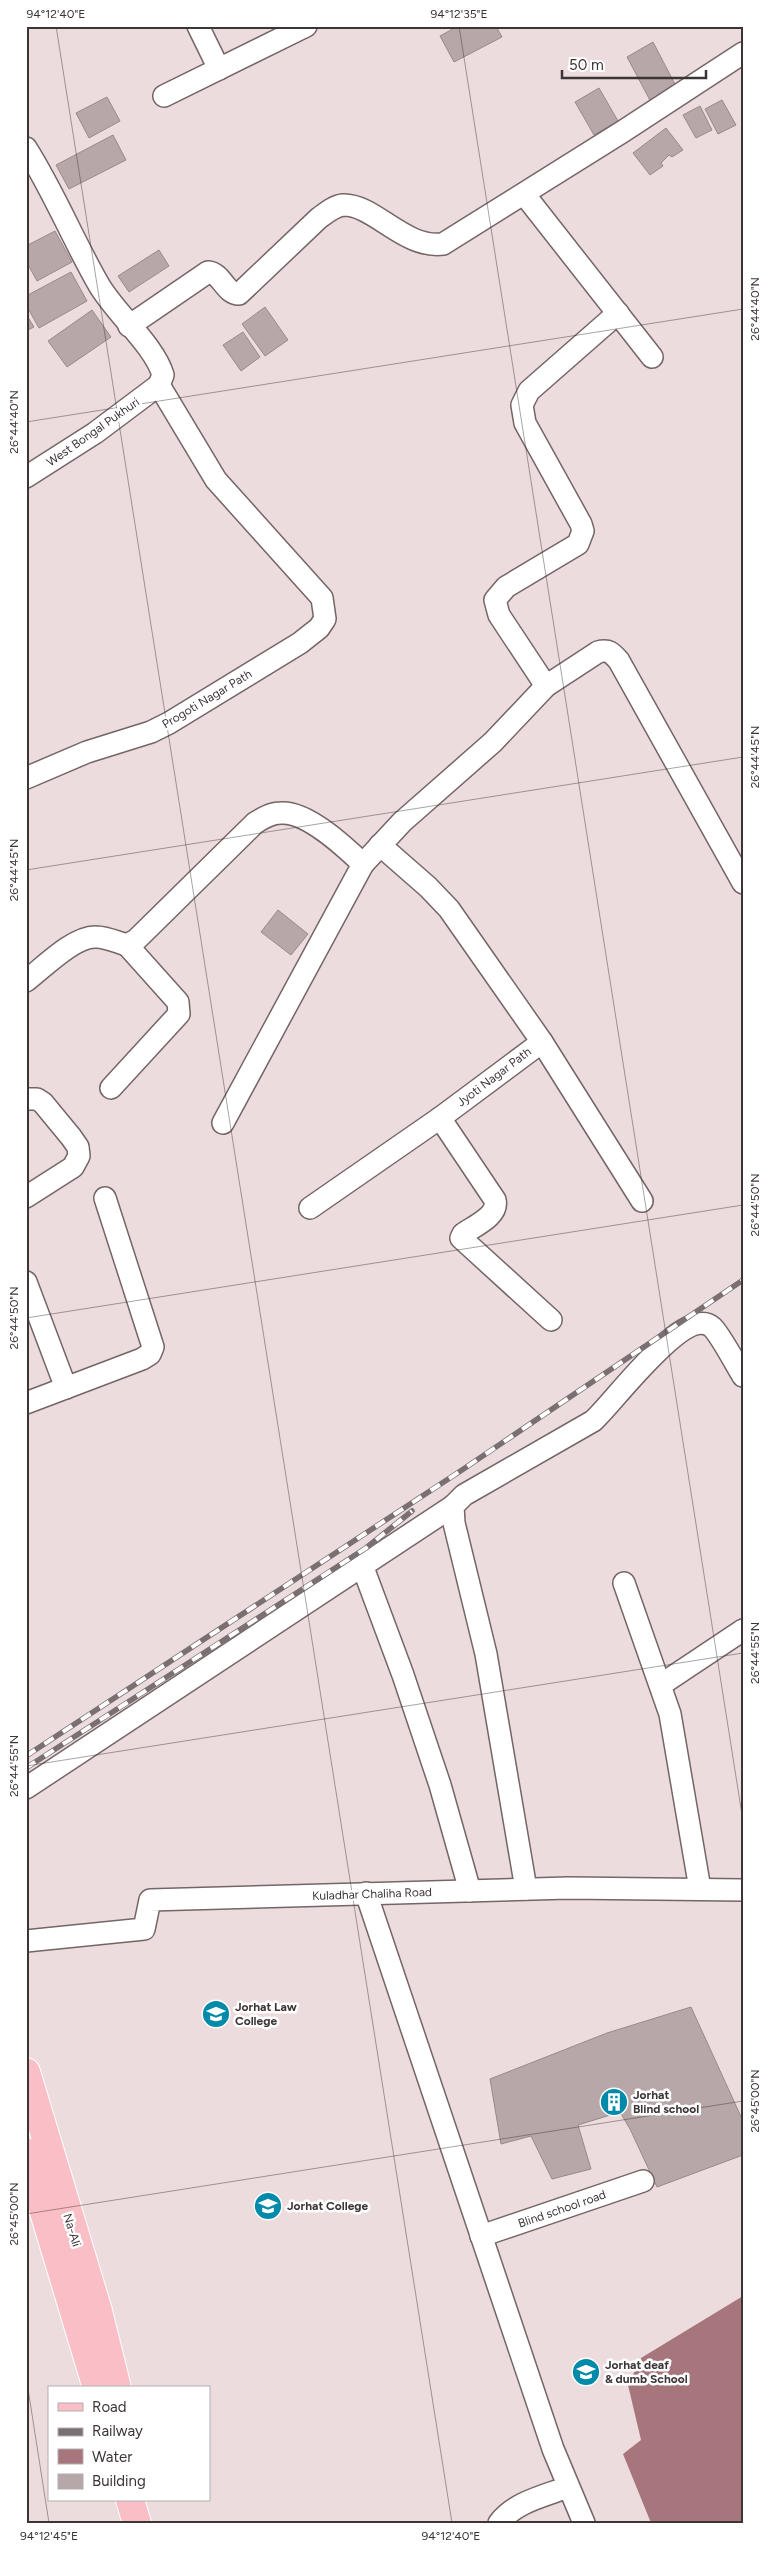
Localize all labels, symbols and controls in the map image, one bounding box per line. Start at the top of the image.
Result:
text: 94°12'40"E [27,7,85,21]
text: 94°12'35"E [430,7,488,21]
scale bar [562,48,705,80]
text: 50 m [569,56,604,74]
text: 26°44'40"N [748,277,762,341]
text: 26°44'40"N [7,390,21,454]
street label: West Bongal Pukhuri [44,395,142,469]
street label: Progoti Nagar Path [160,667,255,731]
text: 26°44'45"N [748,726,762,788]
text: 26°44'45"N [7,839,21,901]
street label: Jyoti Nagar Path [454,1044,534,1109]
text: 26°44'50"N [748,1174,762,1236]
text: 26°44'50"N [7,1287,21,1349]
text: 26°44'55"N [748,1622,762,1684]
text: 26°44'55"N [7,1735,21,1797]
street label: Kuladhar Chaliha Road [312,1885,432,1903]
school or university icon: Jorhat Law College [201,1999,231,2029]
place label: Jorhat Law College [235,2000,297,2028]
text: 26°45'00"N [748,2069,762,2133]
building icon: Jorhat Blind school [599,2087,629,2117]
place label: Jorhat Blind school [633,2088,699,2116]
text: 26°45'00"N [7,2182,21,2246]
street label: Blind school road [516,2187,608,2231]
school or university icon: Jorhat College [253,2191,283,2221]
place label: Jorhat College [287,2199,368,2213]
street label: Na-Ali [60,2212,84,2248]
school or university icon: Jorhat deaf & dumb School [571,2357,601,2387]
place label: Jorhat deaf & dumb School [605,2358,688,2386]
legend [48,2386,210,2502]
text: Road [92,2398,127,2416]
text: Railway [92,2422,143,2440]
text: Water [92,2448,132,2466]
text: Building [92,2472,146,2490]
text: 94°12'45"E [20,2529,78,2543]
text: 94°12'40"E [422,2529,480,2543]

